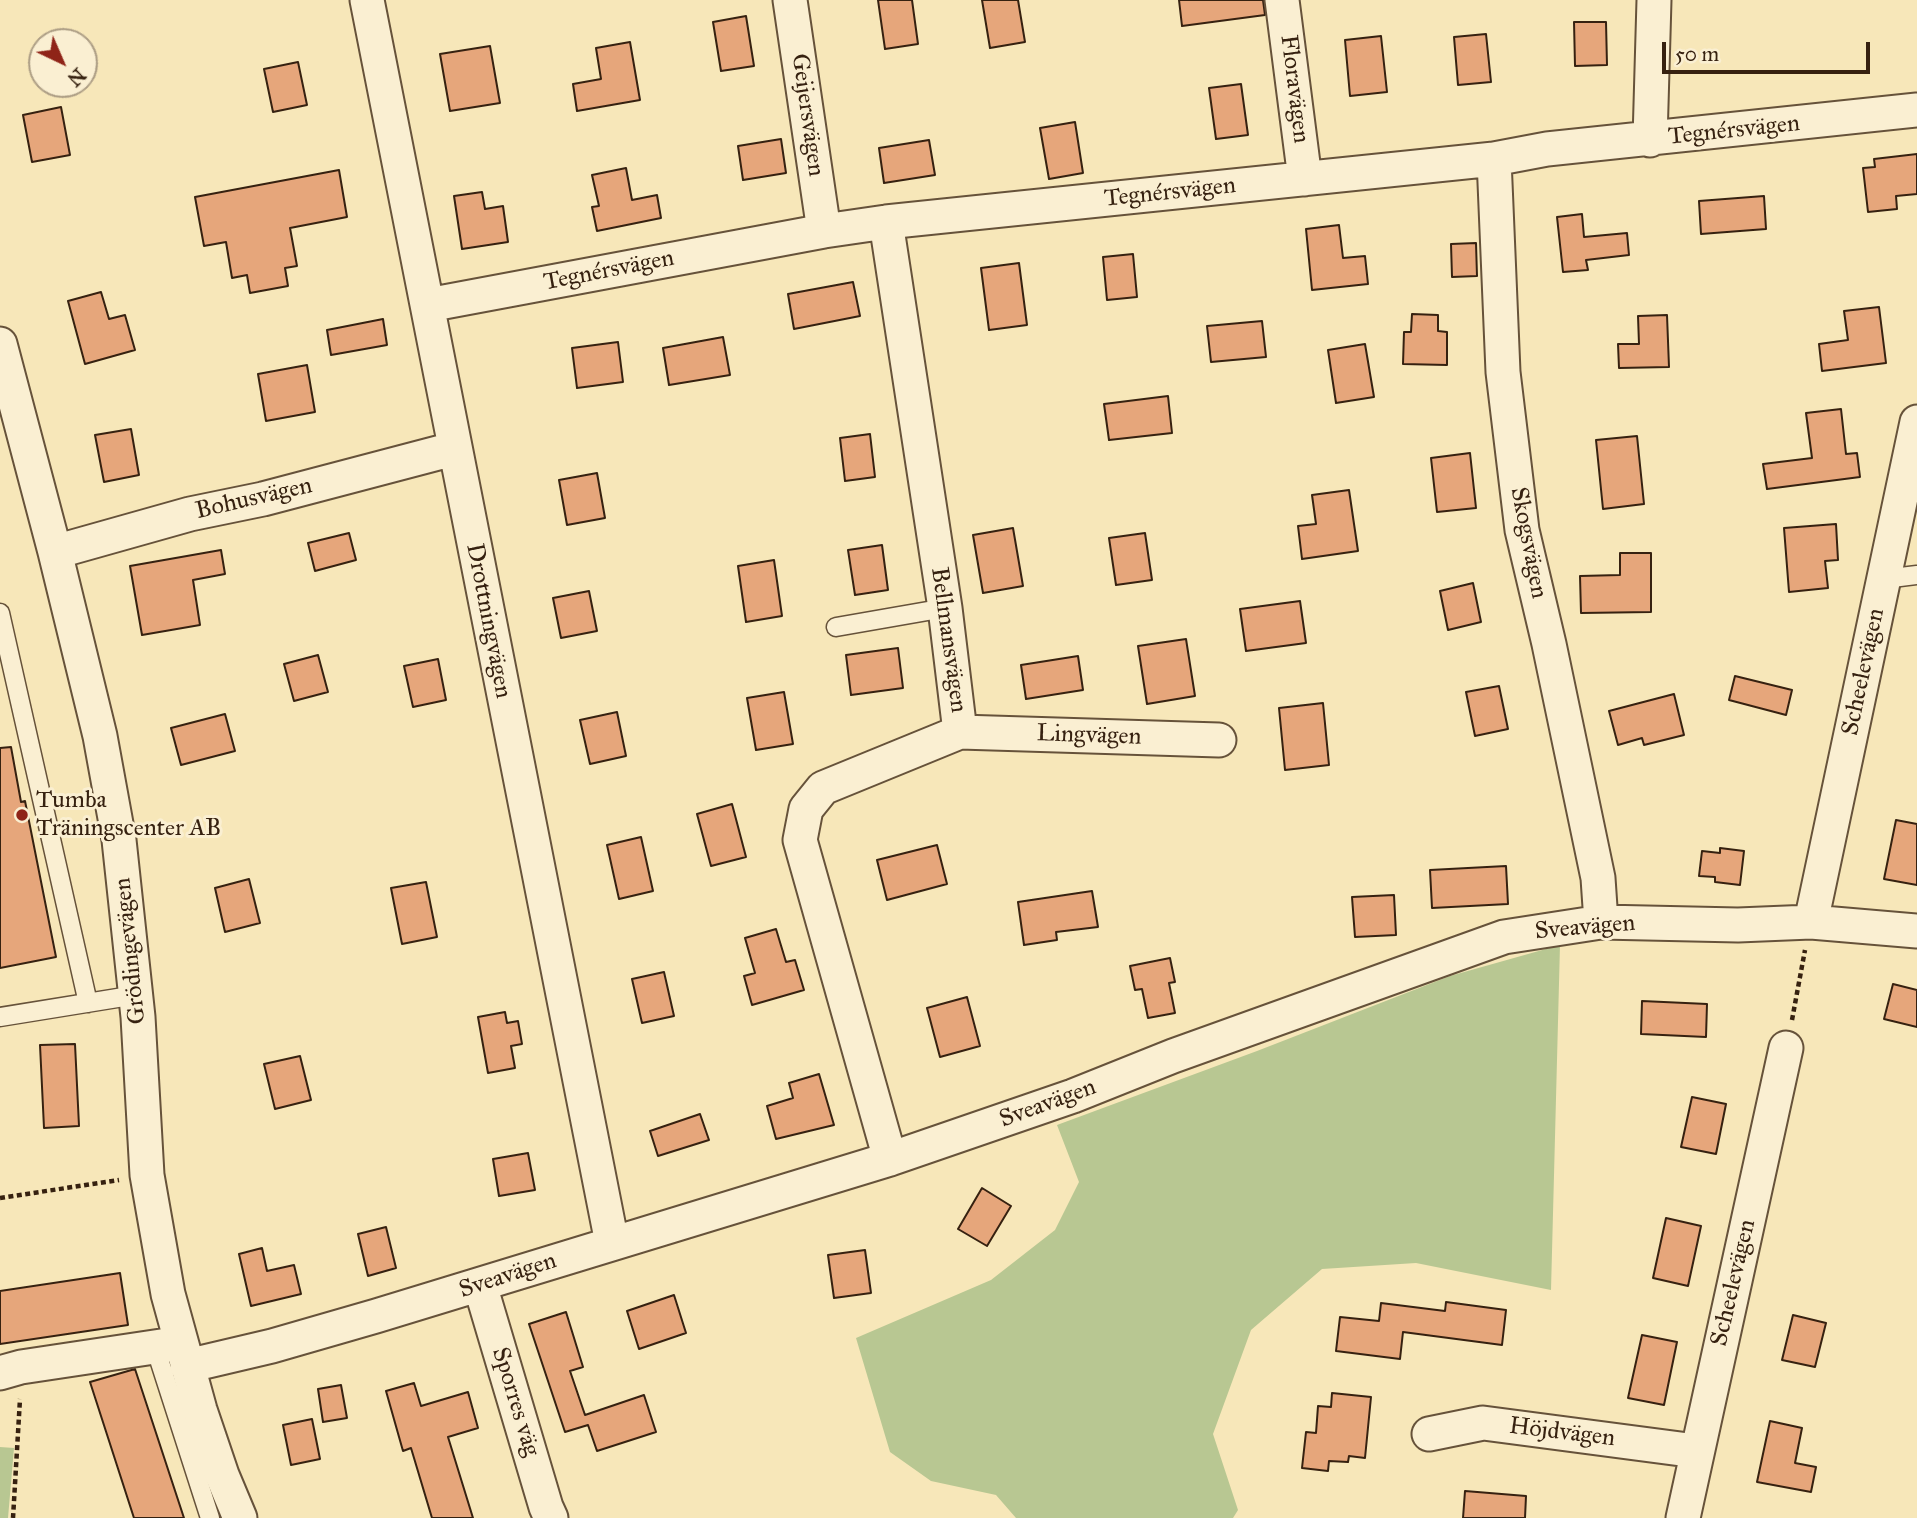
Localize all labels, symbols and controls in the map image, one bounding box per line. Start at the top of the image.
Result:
north arrow [28,28,98,98]
scale bar [1665,28,1873,72]
street label: Floravägen [1273,33,1315,145]
text: 50 m [1675,41,1719,67]
street label: Geijersvägen [784,52,830,178]
text: N [63,63,90,91]
street label: Tegnérsvägen [1667,110,1801,152]
street label: Tegnérsvägen [1103,172,1237,214]
street label: Tegnérsvägen [541,244,677,298]
street label: Bohusvägen [193,472,315,526]
street label: Skogsvägen [1503,485,1553,601]
street label: Drottningvägen [459,541,517,701]
street label: Bellmansvägen [924,565,972,715]
street label: Scheelevägen [1836,606,1892,738]
street label: Lingvägen [1036,720,1142,752]
place label: Tumba Träningscenter AB [36,787,221,843]
marker: Tumba Träningscenter AB [14,807,30,823]
street label: Grödingevägen [109,876,153,1026]
street label: Sveavägen [1534,909,1636,947]
street label: Sveavägen [996,1073,1100,1135]
street label: Scheelevägen [1705,1217,1763,1349]
street label: Sveavägen [456,1247,560,1305]
street label: Sporres väg [485,1344,545,1460]
street label: Höjdvägen [1507,1412,1617,1454]

